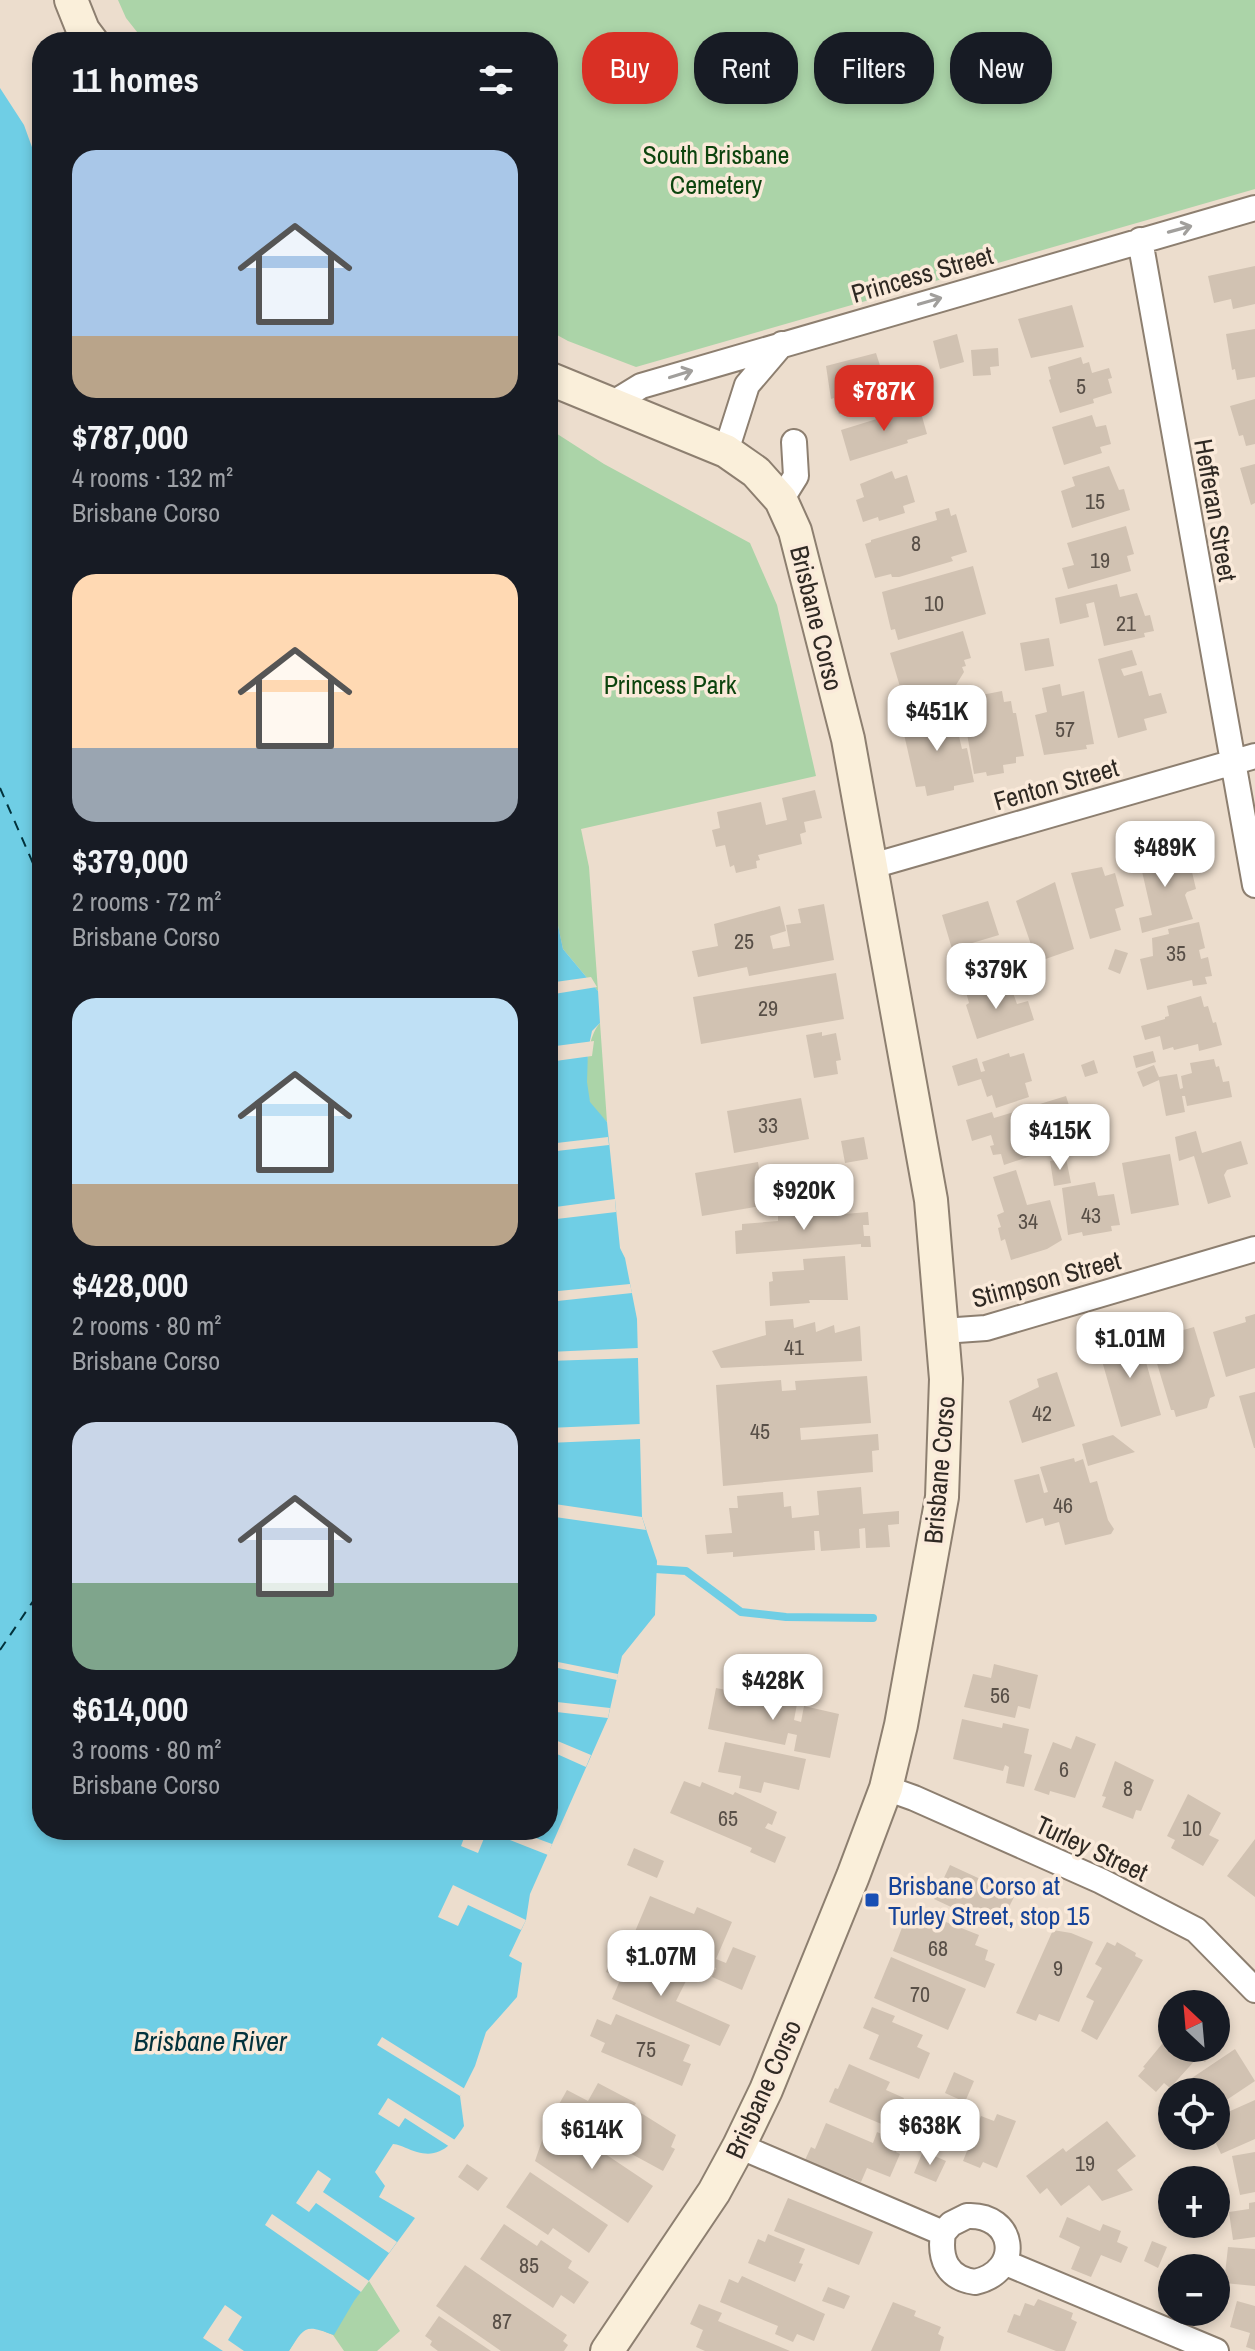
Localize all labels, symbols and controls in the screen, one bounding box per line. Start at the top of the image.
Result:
chip: Buy [582,32,678,104]
chip: Rent [694,32,798,104]
chip: Filters [814,32,934,104]
chip: New [950,32,1052,104]
text: 11 homes [72,57,199,103]
icon: filters [474,58,518,102]
park label: South Brisbane Cemetery [643,137,789,202]
icon: home [223,202,367,346]
one-way arrow [1166,220,1192,235]
street label: Princess Street [847,237,997,311]
one-way arrow [917,293,942,307]
pin: $787K [828,365,940,433]
one-way arrow [667,366,693,381]
house number: 5 [1076,371,1086,401]
text: $787K [853,373,915,408]
text: $787,000 [72,414,188,460]
street label: Hefferan Street [1186,436,1246,584]
text: 4 rooms · 132 m² [72,460,233,495]
house number: 15 [1085,486,1105,516]
text: Brisbane Corso [72,495,220,530]
house number: 8 [911,528,921,558]
street label: Brisbane Corso [782,542,852,694]
house number: 19 [1090,545,1110,575]
house number: 10 [924,588,944,618]
house number: 21 [1116,608,1136,638]
icon: home [223,626,367,770]
park label: Princess Park [604,667,737,702]
pin: $451K [881,685,993,753]
text: $451K [906,693,968,728]
house number: 57 [1055,714,1075,744]
street label: Fenton Street [990,749,1122,818]
pin: $489K [1109,821,1221,889]
text: $489K [1134,829,1196,864]
text: $379,000 [72,838,188,884]
text: 2 rooms · 72 m² [72,884,221,919]
text: Brisbane Corso [72,919,220,954]
house number: 25 [734,926,754,956]
house number: 35 [1166,938,1186,968]
pin: $379K [940,943,1052,1011]
text: $379K [965,951,1027,986]
house number: 29 [758,993,778,1023]
icon: home [223,1050,367,1194]
pin: $415K [1004,1104,1116,1172]
house number: 33 [758,1110,778,1140]
text: $415K [1029,1112,1091,1147]
pin: $920K [748,1164,860,1232]
text: $920K [773,1172,835,1207]
house number: 43 [1081,1200,1101,1230]
house number: 34 [1018,1206,1038,1236]
street label: Stimpson Street [968,1242,1124,1316]
text: $428,000 [72,1262,188,1308]
text: 2 rooms · 80 m² [72,1308,221,1343]
pin: $1.01M [1065,1312,1195,1380]
text: $1.01M [1094,1320,1166,1355]
house number: 41 [784,1332,804,1362]
text: Brisbane Corso [72,1343,220,1378]
street label: Brisbane Corso [915,1395,963,1545]
house number: 42 [1032,1398,1052,1428]
house number: 45 [750,1416,770,1446]
icon: home [223,1474,367,1618]
house number: 46 [1053,1490,1073,1520]
pin: $428K [717,1654,829,1722]
text: $428K [742,1662,804,1697]
house number: 56 [990,1680,1010,1710]
text: $614,000 [72,1686,188,1732]
text: 3 rooms · 80 m² [72,1732,221,1767]
house number: 6 [1059,1754,1069,1784]
text: Brisbane Corso [72,1767,220,1802]
house number: 8 [1123,1773,1133,1803]
house number: 65 [718,1803,738,1833]
street label: Turley Street [1030,1807,1154,1889]
house number: 10 [1182,1813,1202,1843]
place label: Brisbane Corso at Turley Street, stop 15 [888,1868,1090,1933]
marker: Brisbane Corso at Turley Street, stop 15 [863,1891,881,1909]
pin: $1.07M [596,1930,726,1998]
house number: 68 [928,1933,948,1963]
text: $1.07M [625,1938,697,1973]
house number: 9 [1053,1953,1063,1983]
house number: 70 [910,1979,930,2009]
north arrow [1158,1990,1230,2062]
map controls [1158,1990,1230,2326]
street label: Brisbane Corso [717,2014,809,2164]
water label: Brisbane River [133,2022,288,2060]
house number: 75 [636,2034,656,2064]
button: locate [1158,2078,1230,2150]
pin: $638K [874,2099,986,2167]
pin: $614K [536,2103,648,2171]
text: $638K [899,2107,961,2142]
text: $614K [561,2111,623,2146]
house number: 19 [1075,2148,1095,2178]
button: + [1158,2166,1230,2238]
house number: 85 [519,2250,539,2280]
button: − [1158,2254,1230,2326]
house number: 87 [492,2306,512,2336]

